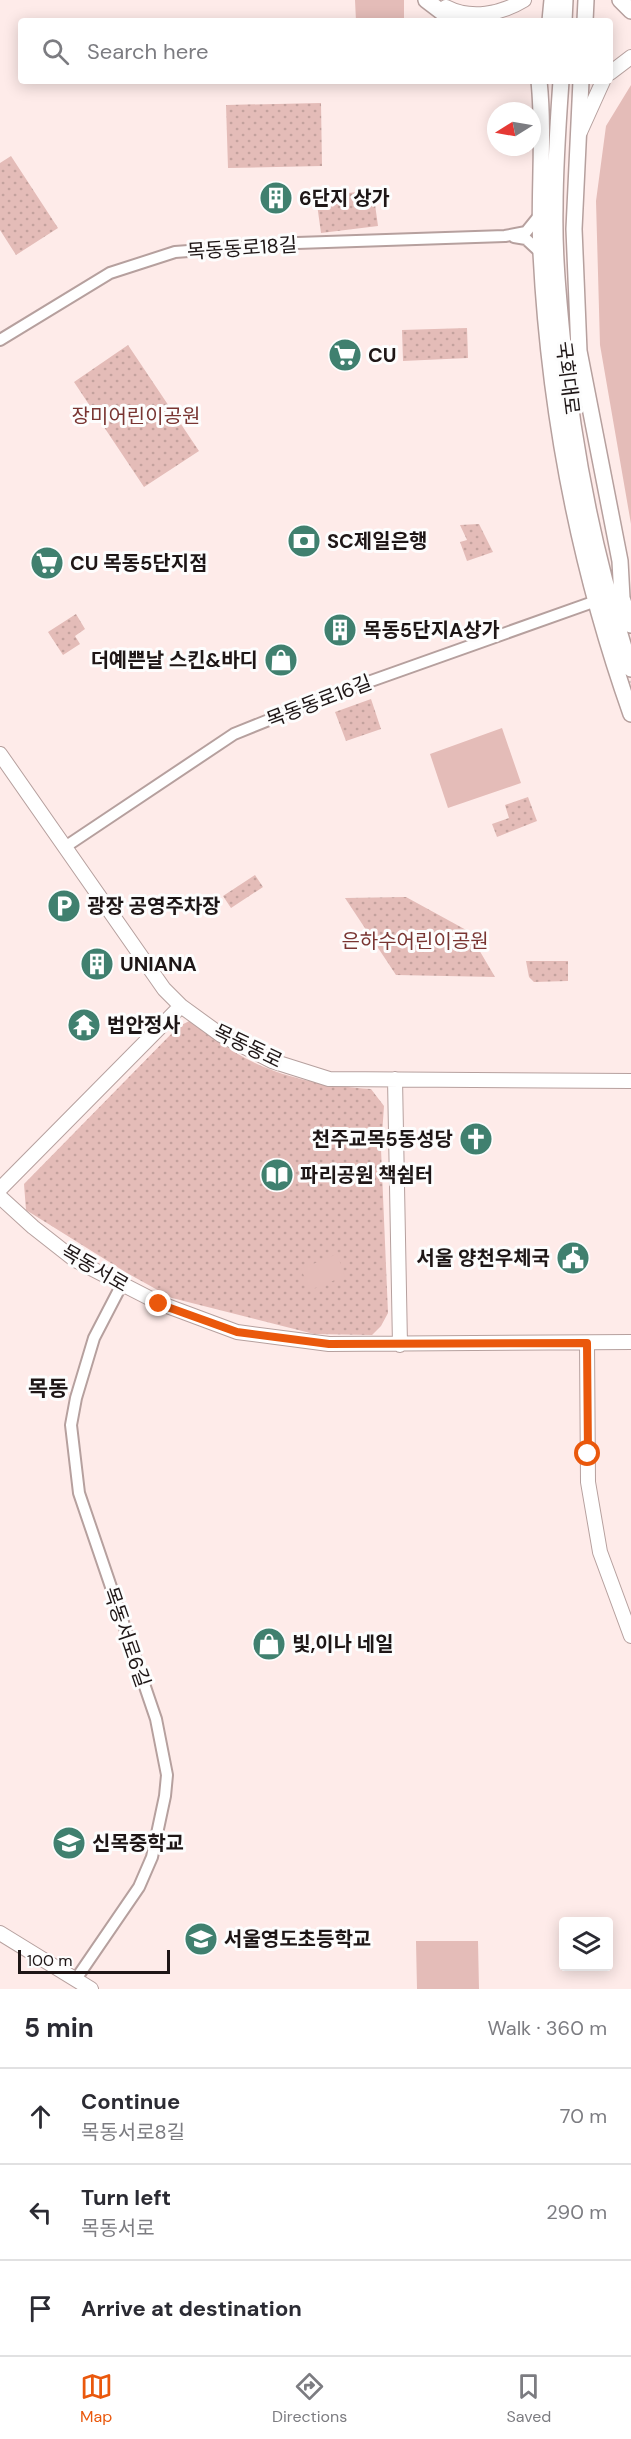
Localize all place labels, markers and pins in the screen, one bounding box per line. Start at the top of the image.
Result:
building icon: 6단지 상가 [258,180,294,216]
place label: 6단지 상가 [299,185,390,211]
supermarket icon: CU [327,337,363,373]
place label: CU [368,342,396,368]
bank icon: SC제일은행 [286,523,322,559]
place label: SC제일은행 [327,528,427,554]
supermarket icon: CU 목동5단지점 [29,545,65,581]
place label: CU 목동5단지점 [70,550,208,576]
building icon: 목동5단지A상가 [322,612,358,648]
place label: 목동5단지A상가 [363,617,500,643]
shop icon: 더예쁜날 스킨&바디 [263,642,299,678]
place label: 더예쁜날 스킨&바디 [90,647,258,673]
parking icon: 광장 공영주차장 [46,888,82,924]
place label: 광장 공영주차장 [87,893,221,919]
building icon: UNIANA [79,946,115,982]
place label: UNIANA [120,951,197,977]
temple icon: 법안정사 [66,1007,102,1043]
place label: 법안정사 [107,1012,181,1038]
church icon: 천주교목5동성당 [458,1121,494,1157]
place label: 천주교목5동성당 [312,1126,453,1152]
library icon: 파리공원 책쉼터 [259,1157,295,1193]
place label: 파리공원 책쉼터 [300,1162,434,1188]
public building icon: 서울 양천우체국 [555,1240,591,1276]
place label: 서울 양천우체국 [417,1245,550,1271]
shop icon: 빛,이나 네일 [251,1626,287,1662]
place label: 빛,이나 네일 [292,1631,394,1657]
school or university icon: 신목중학교 [51,1825,87,1861]
place label: 신목중학교 [92,1830,184,1856]
school or university icon: 서울영도초등학교 [183,1921,219,1957]
place label: 서울영도초등학교 [224,1926,371,1952]

